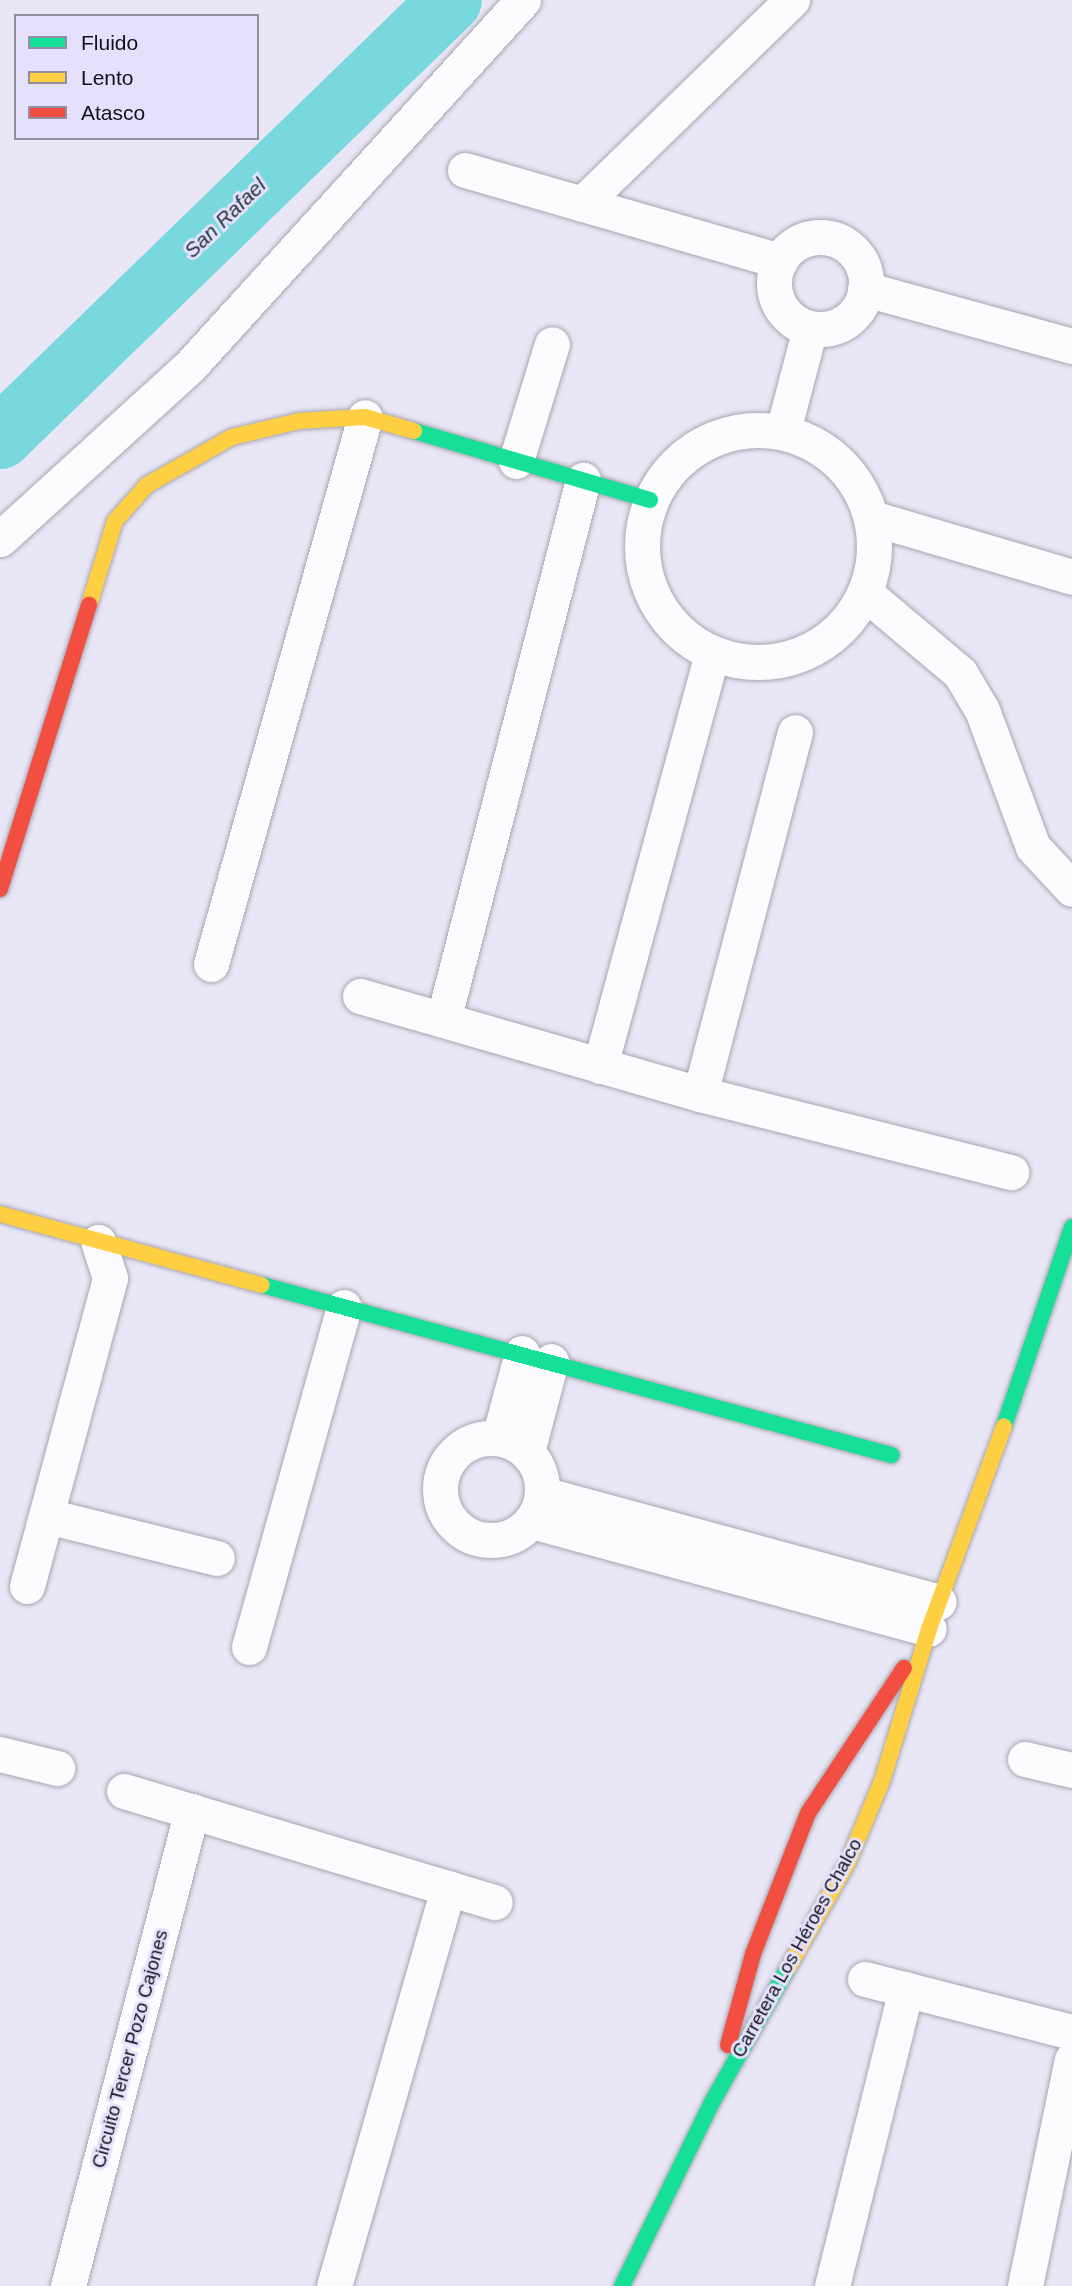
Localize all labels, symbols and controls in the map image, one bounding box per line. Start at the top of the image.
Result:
legend [14,14,259,140]
text: Fluido [81,31,138,54]
text: Lento [81,66,134,89]
text: Atasco [81,101,145,124]
water label: San Rafael [179,173,271,263]
street label: Carretera Los Héroes Chalco [727,1834,867,2062]
street label: Circuito Tercer Pozo Cajones [87,1927,173,2171]

